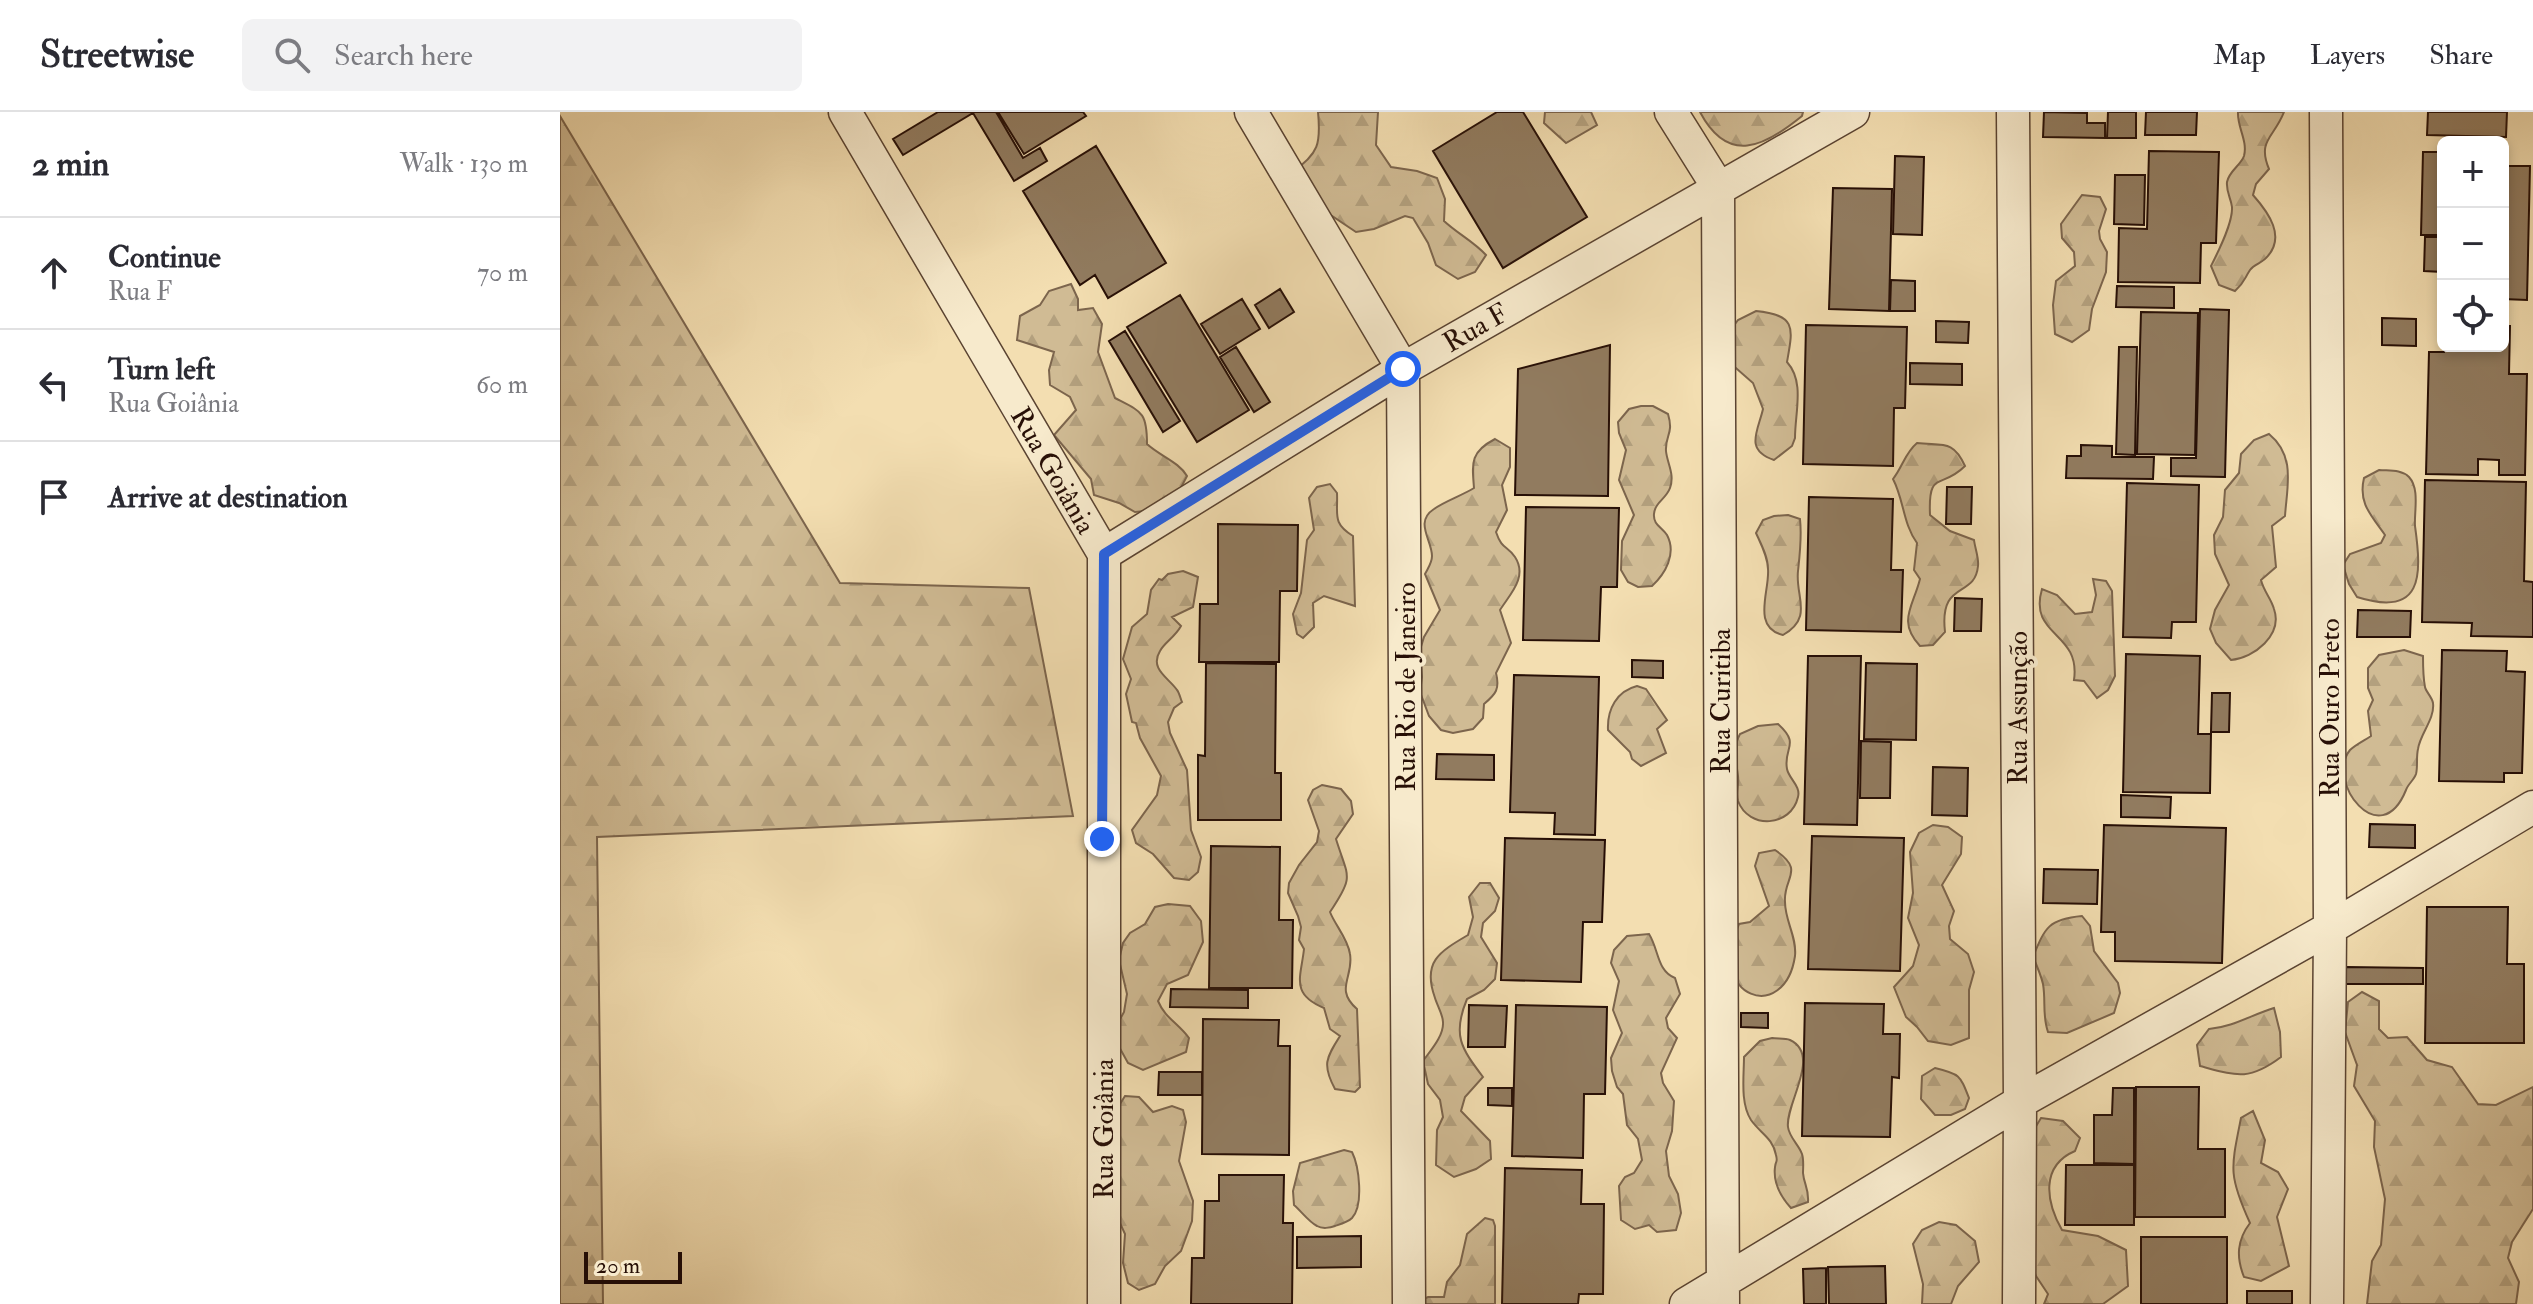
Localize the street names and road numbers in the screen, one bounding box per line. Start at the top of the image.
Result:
street label: Rua F [1437,296,1514,361]
street label: Rua Goiânia [1002,401,1103,541]
street label: Rua Rio de Janeiro [1389,582,1424,792]
street label: Rua Ouro Preto [2313,618,2348,798]
street label: Rua Curitiba [1704,628,1739,774]
street label: Rua Assunção [2001,631,2036,785]
street label: Rua Goiânia [1087,1058,1122,1199]

